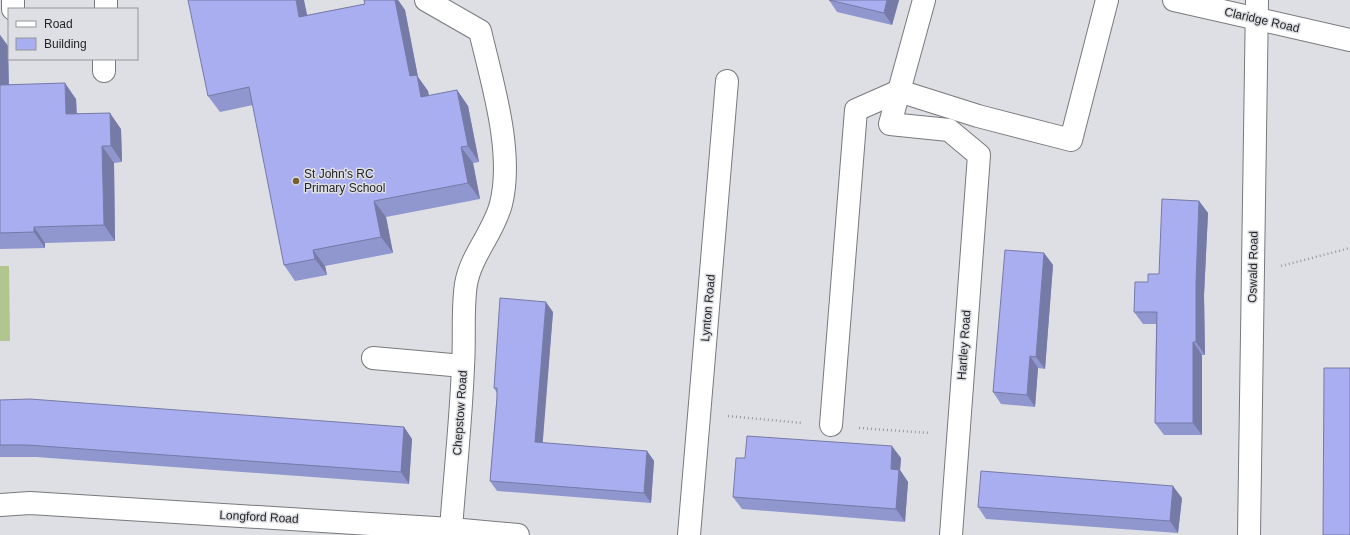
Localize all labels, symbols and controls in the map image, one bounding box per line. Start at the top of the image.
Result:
street label: Claridge Road [1223,5,1301,35]
legend [8,8,138,60]
text: Road [44,17,73,31]
text: Building [44,37,87,51]
place label: St John's RC Primary School [304,167,385,195]
marker: St John's RC Primary School [291,176,301,186]
street label: Oswald Road [1245,231,1261,303]
street label: Lynton Road [698,274,718,342]
street label: Hartley Road [955,310,973,380]
street label: Chepstow Road [450,370,470,456]
street label: Longford Road [219,508,299,526]

